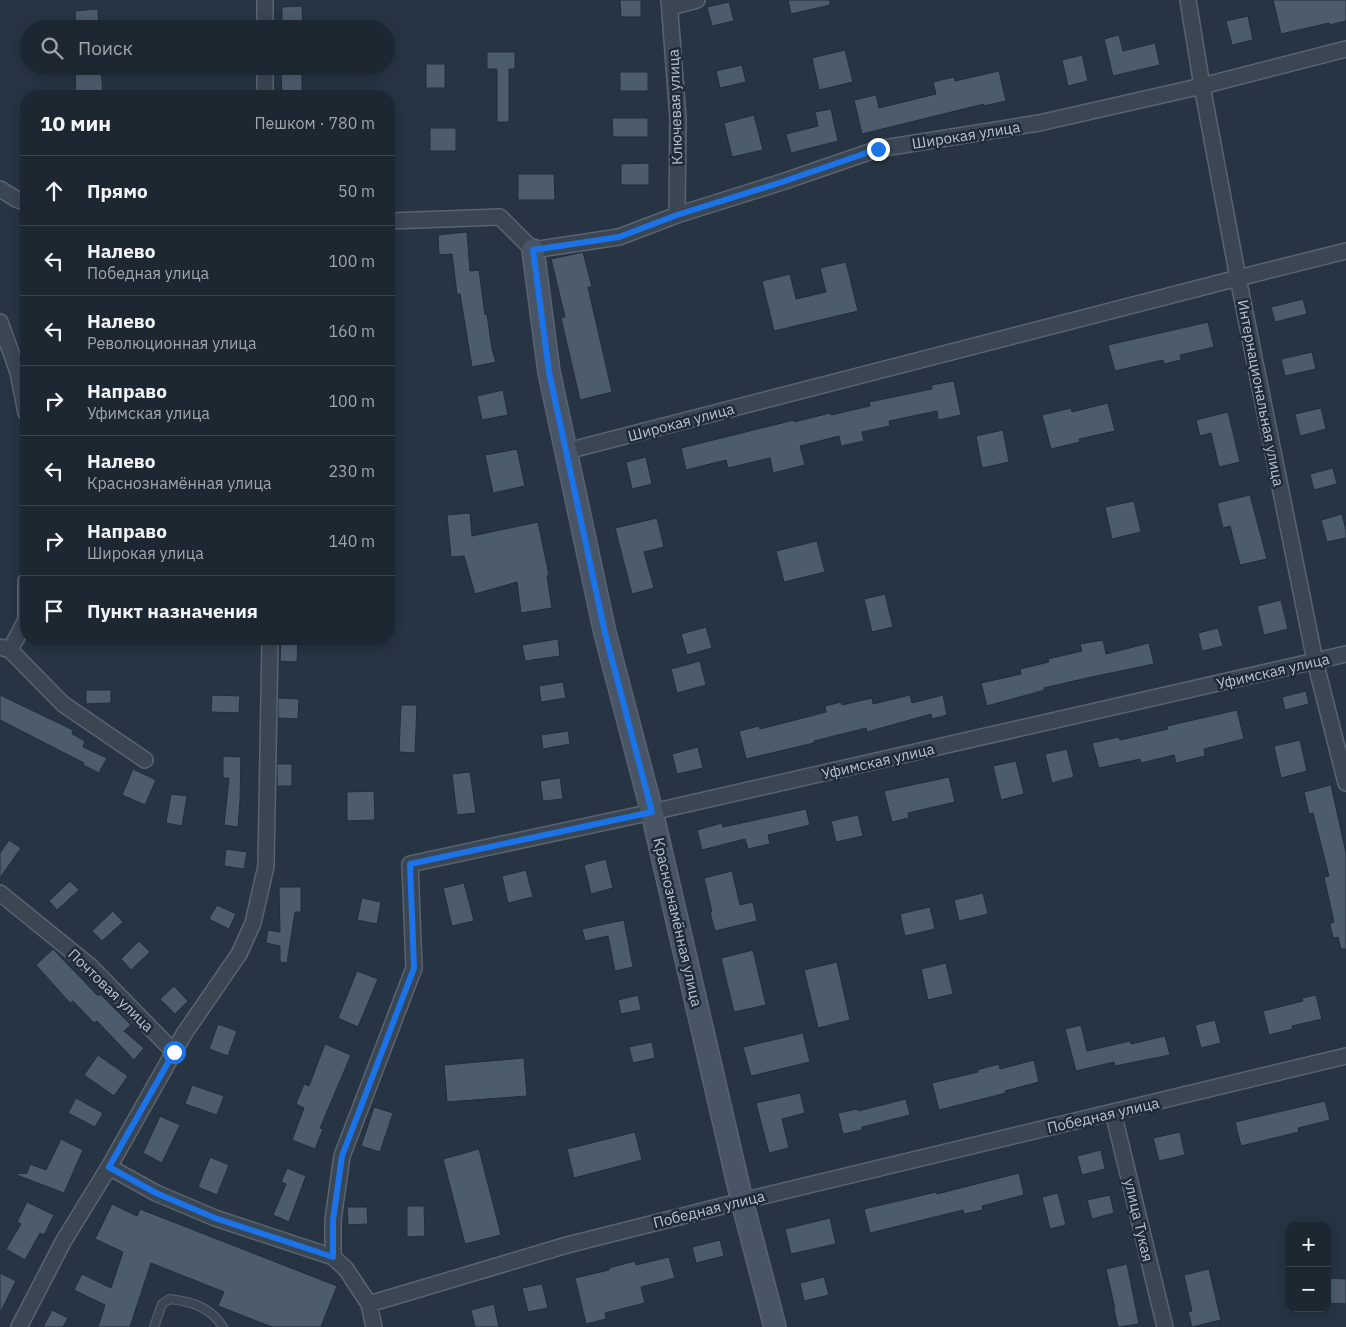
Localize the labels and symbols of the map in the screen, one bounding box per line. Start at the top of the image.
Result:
street label: Ключевая улица [663,49,687,165]
street label: Широкая улица [910,117,1022,153]
route end [867,138,890,161]
street label: Интернациональная улица [1234,298,1288,488]
street label: Широкая улица [626,399,736,445]
street label: Уфимская улица [1215,649,1331,693]
street label: Уфимская улица [820,739,936,783]
street label: Краснознамённая улица [649,836,707,1008]
street label: Почтовая улица [64,944,158,1036]
route start [163,1041,186,1064]
street label: Победная улица [1045,1093,1161,1137]
street label: улица Тукая [1120,1177,1158,1263]
street label: Победная улица [651,1186,767,1232]

